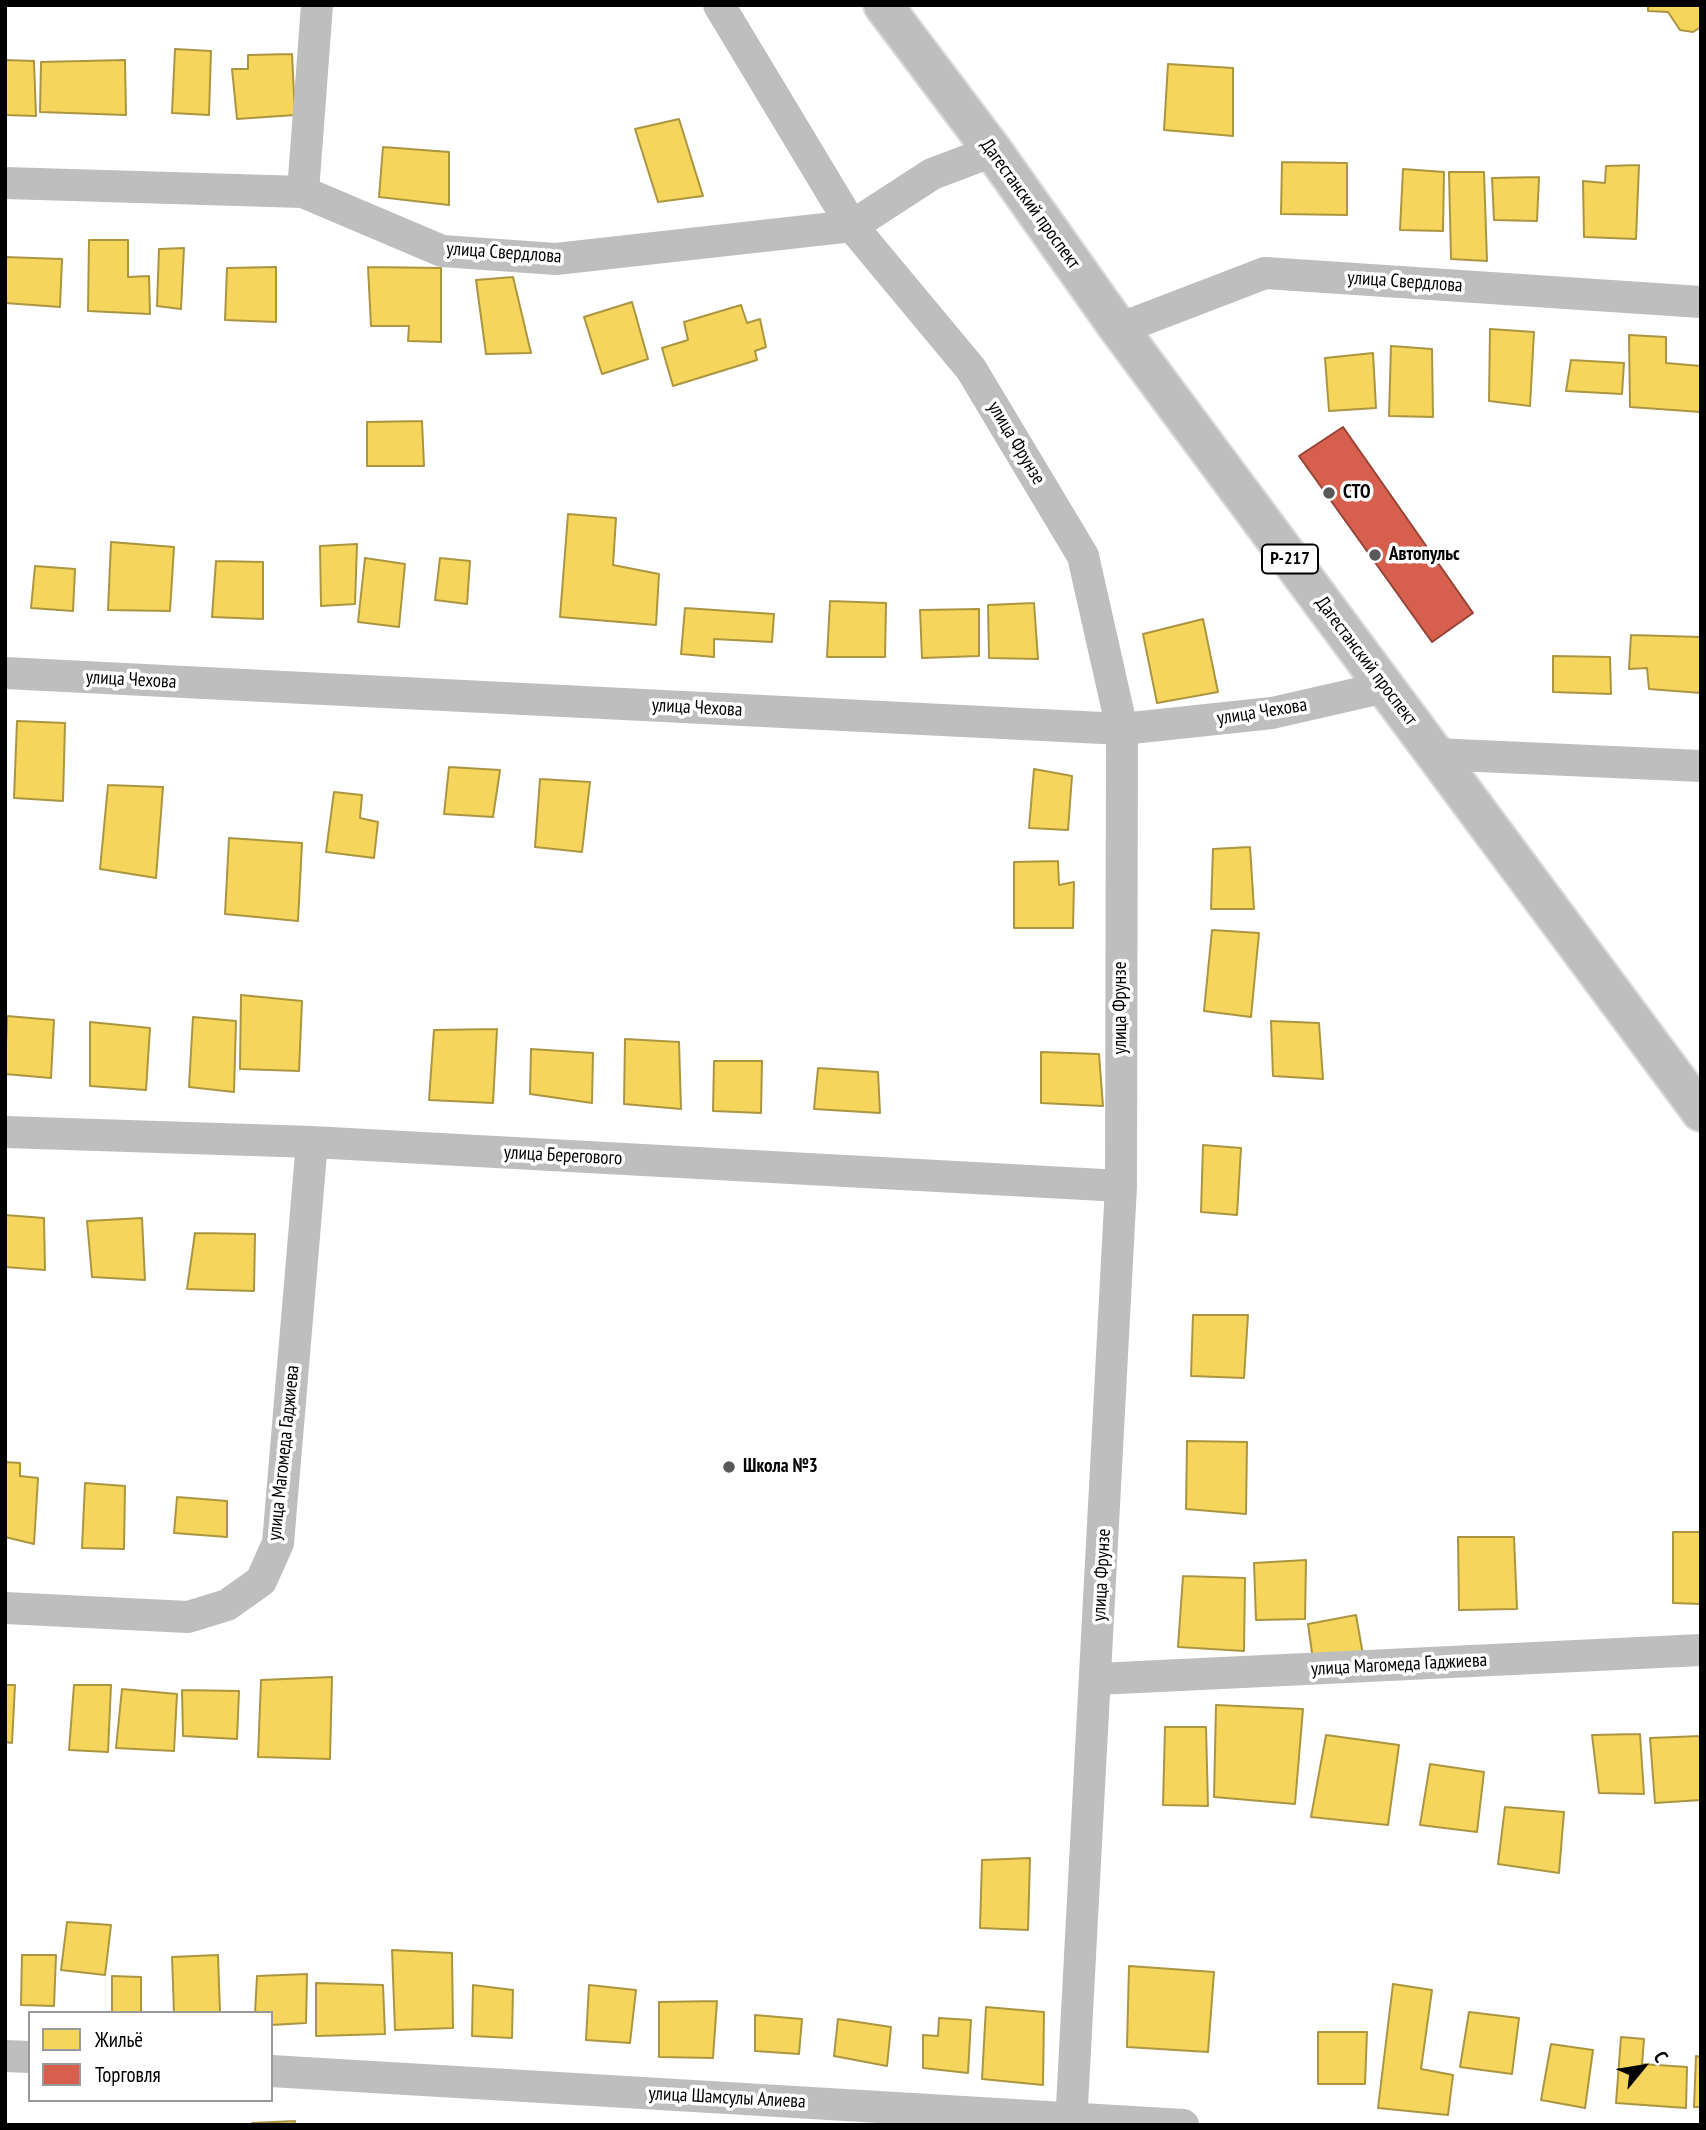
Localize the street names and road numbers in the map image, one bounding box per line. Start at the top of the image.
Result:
street label: Дагестанский проспект [975,135,1085,273]
street label: улица Свердлова [446,238,562,268]
street label: улица Свердлова [1347,267,1463,297]
street label: улица Фрунзе [982,397,1050,489]
road number: Р-217 [1262,544,1318,574]
street label: Дагестанский проспект [1310,592,1422,730]
street label: улица Чехова [85,666,177,694]
street label: улица Чехова [651,694,743,722]
street label: улица Чехова [1215,694,1309,730]
street label: улица Фрунзе [1110,961,1132,1055]
street label: улица Берегового [503,1142,623,1170]
street label: улица Магомеда Гаджиева [263,1364,305,1542]
street label: улица Фрунзе [1088,1528,1116,1622]
street label: улица Магомеда Гаджиева [1310,1649,1488,1681]
street label: улица Шамсулы Алиева [648,2083,806,2113]

